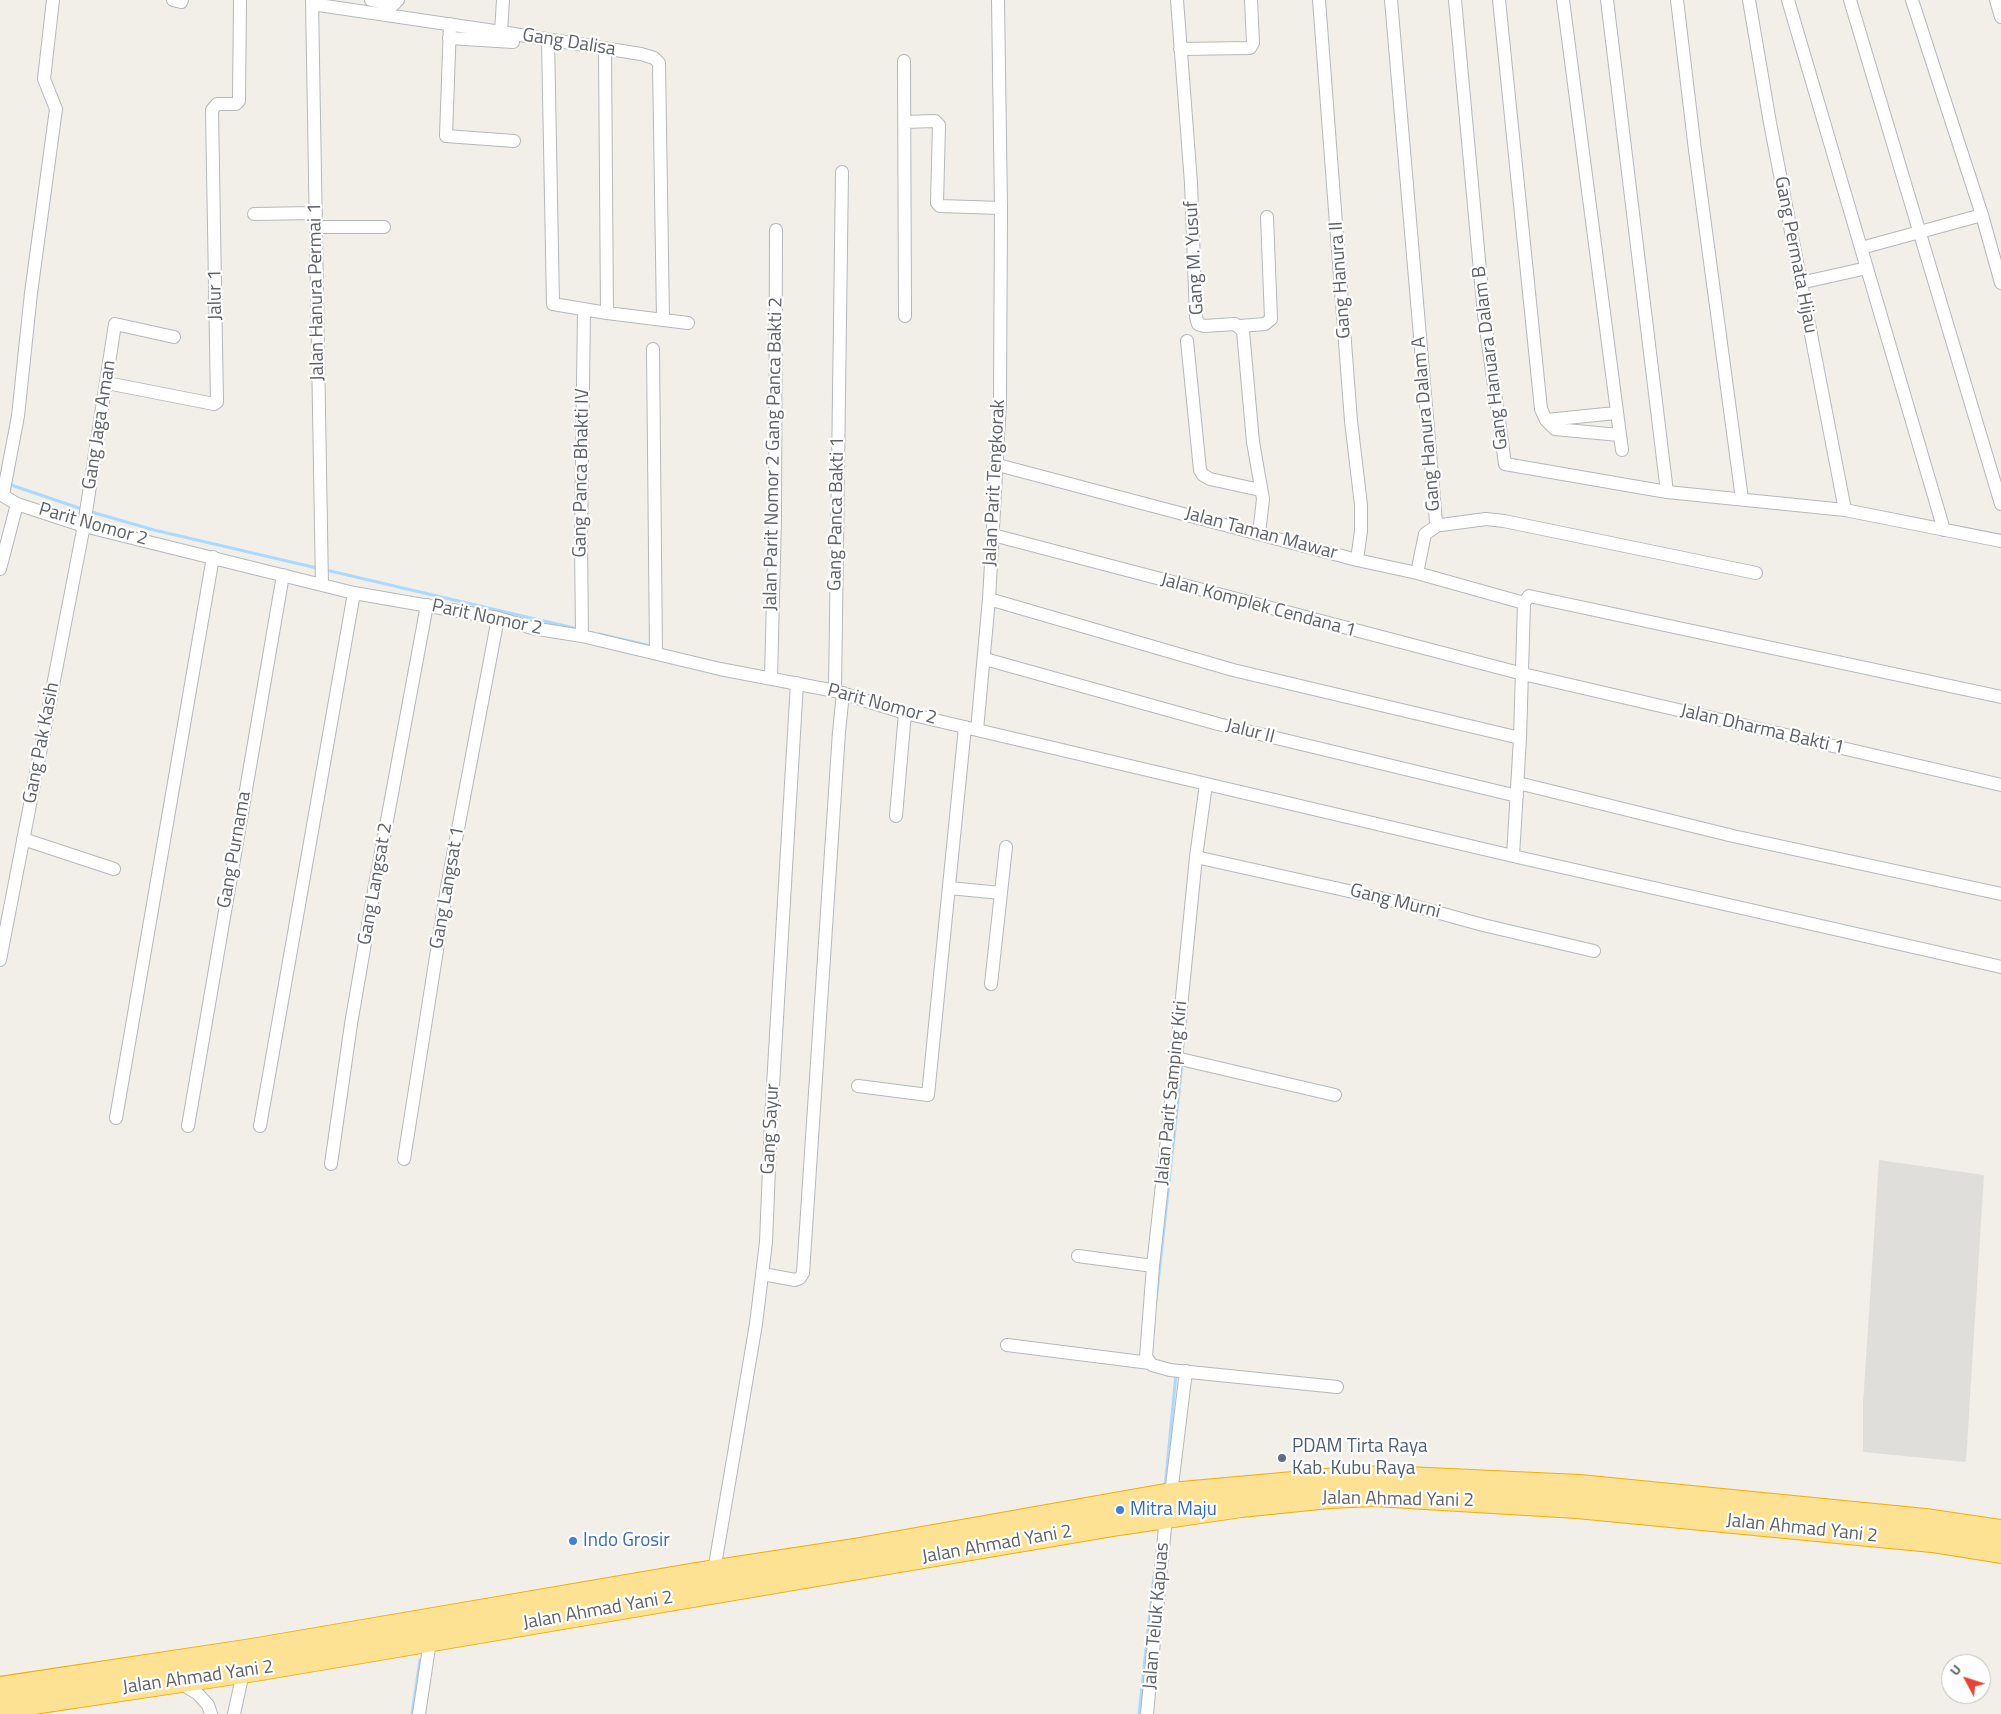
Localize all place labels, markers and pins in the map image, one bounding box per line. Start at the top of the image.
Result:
place label: PDAM Tirta Raya Kab. Kubu Raya [1292,1436,1427,1480]
marker: PDAM Tirta Raya Kab. Kubu Raya [1276,1452,1288,1464]
place label: Mitra Maju [1130,1499,1217,1521]
marker: Mitra Maju [1114,1504,1126,1516]
place label: Indo Grosir [583,1530,670,1552]
marker: Indo Grosir [567,1535,579,1547]

